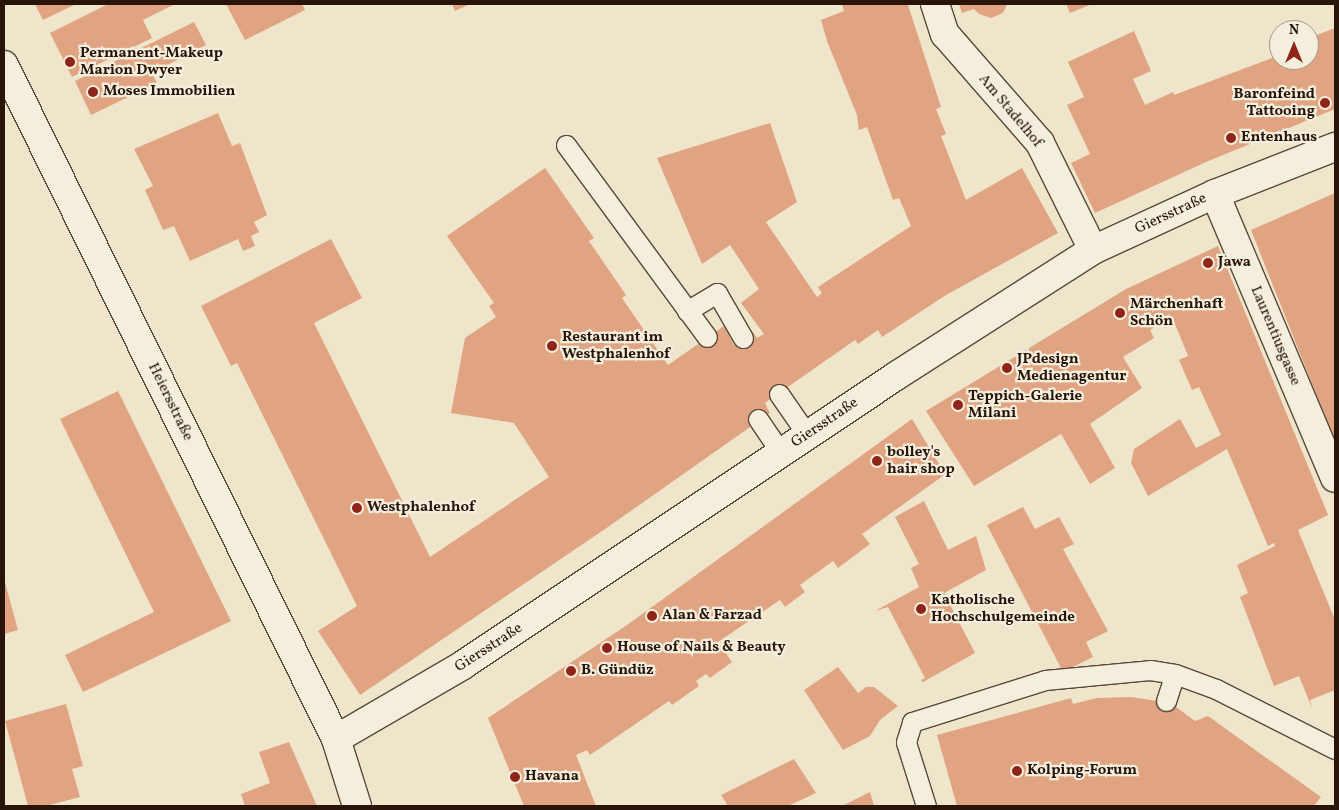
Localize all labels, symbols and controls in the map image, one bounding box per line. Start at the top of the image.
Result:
north arrow [1269,20,1319,70]
text: N [1289,21,1299,40]
place label: Permanent-Makeup Marion Dwyer [80,44,223,79]
marker: Permanent-Makeup Marion Dwyer [64,56,76,68]
street label: Am Stadelhof [974,71,1046,151]
place label: Moses Immobilien [103,83,235,101]
place label: Baronfeind Tattooing [1234,85,1315,120]
marker: Moses Immobilien [87,86,99,98]
marker: Baronfeind Tattooing [1319,97,1331,109]
place label: Entenhaus [1241,129,1317,147]
marker: Entenhaus [1225,132,1237,144]
street label: Giersstraße [1132,190,1210,238]
place label: Jawa [1218,254,1251,272]
marker: Jawa [1202,257,1214,269]
street label: Laurentiusgasse [1246,284,1304,388]
place label: Märchenhaft Schön [1130,295,1223,330]
marker: Märchenhaft Schön [1114,307,1126,319]
place label: Restaurant im Westphalenhof [562,328,670,363]
marker: Restaurant im Westphalenhof [546,340,558,352]
place label: JPdesign Medienagentur [1017,350,1126,385]
street label: Heiersstraße [143,360,197,444]
marker: JPdesign Medienagentur [1001,362,1013,374]
place label: Teppich-Galerie Milani [968,387,1082,422]
street label: Giersstraße [788,394,862,452]
marker: Teppich-Galerie Milani [952,399,964,411]
place label: bolley's hair shop [887,443,955,478]
marker: bolley's hair shop [871,455,883,467]
place label: Westphalenhof [367,499,475,517]
marker: Westphalenhof [351,502,363,514]
place label: Katholische Hochschulgemeinde [931,591,1075,626]
marker: Katholische Hochschulgemeinde [915,603,927,615]
place label: Alan & Farzad [662,607,762,625]
marker: Alan & Farzad [646,610,658,622]
street label: Giersstraße [452,620,526,676]
place label: House of Nails & Beauty [617,639,785,657]
marker: House of Nails & Beauty [601,642,613,654]
place label: B. Gündüz [581,662,654,680]
marker: B. Gündüz [565,665,577,677]
place label: Kolping-Forum [1027,762,1137,780]
marker: Kolping-Forum [1011,765,1023,777]
place label: Havana [525,768,579,786]
marker: Havana [509,771,521,783]

